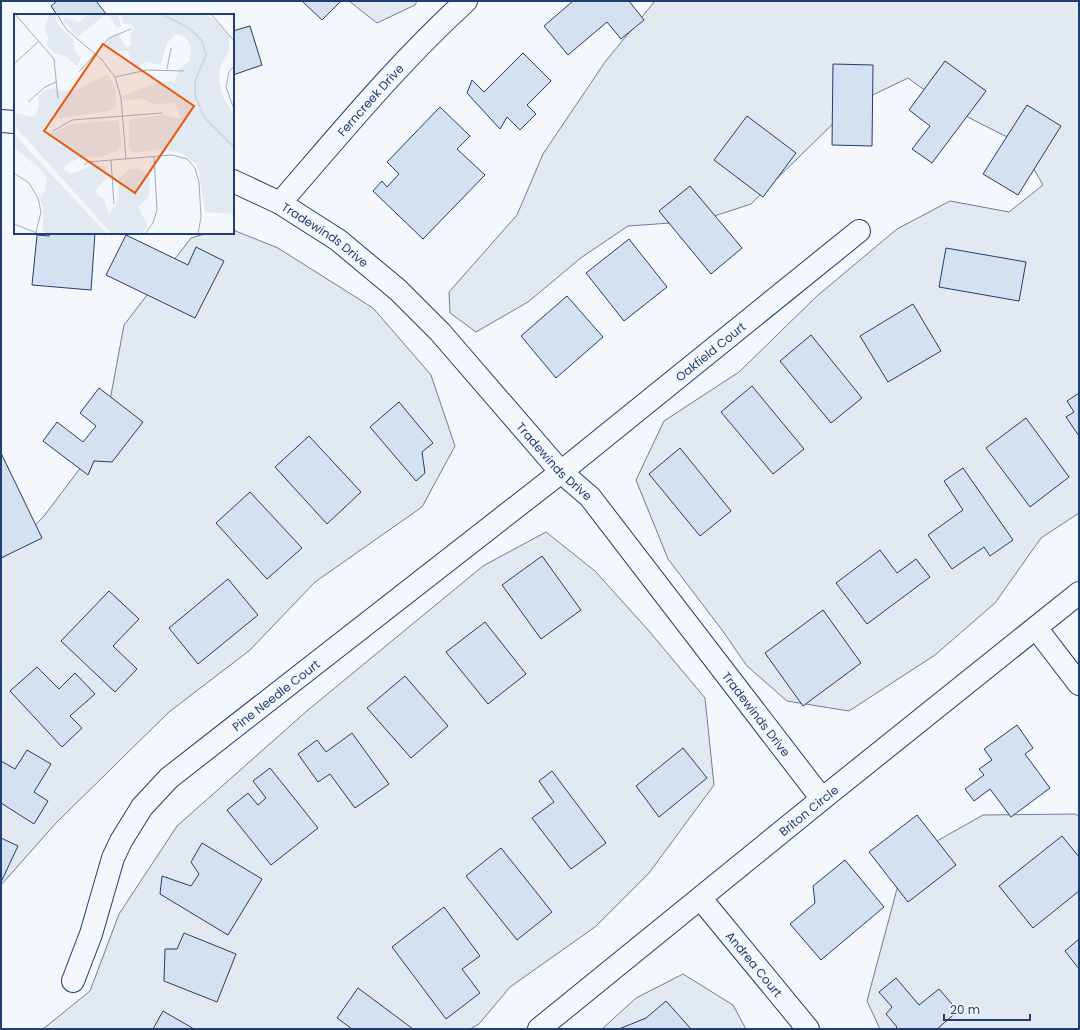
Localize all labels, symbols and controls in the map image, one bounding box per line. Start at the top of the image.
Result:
inset map [14,14,234,234]
street label: Ferncreek Drive [333,60,407,140]
street label: Tradewinds Drive [279,198,372,271]
street label: Oakfield Court [671,318,749,385]
street label: Tradewinds Drive [513,418,596,504]
street label: Pine Needle Court [228,655,323,734]
street label: Tradewinds Drive [719,668,795,760]
street label: Briton Circle [775,781,842,840]
street label: Andrea Court [722,927,787,1000]
scale bar [944,996,1030,1022]
text: 20 m [950,1001,980,1018]

